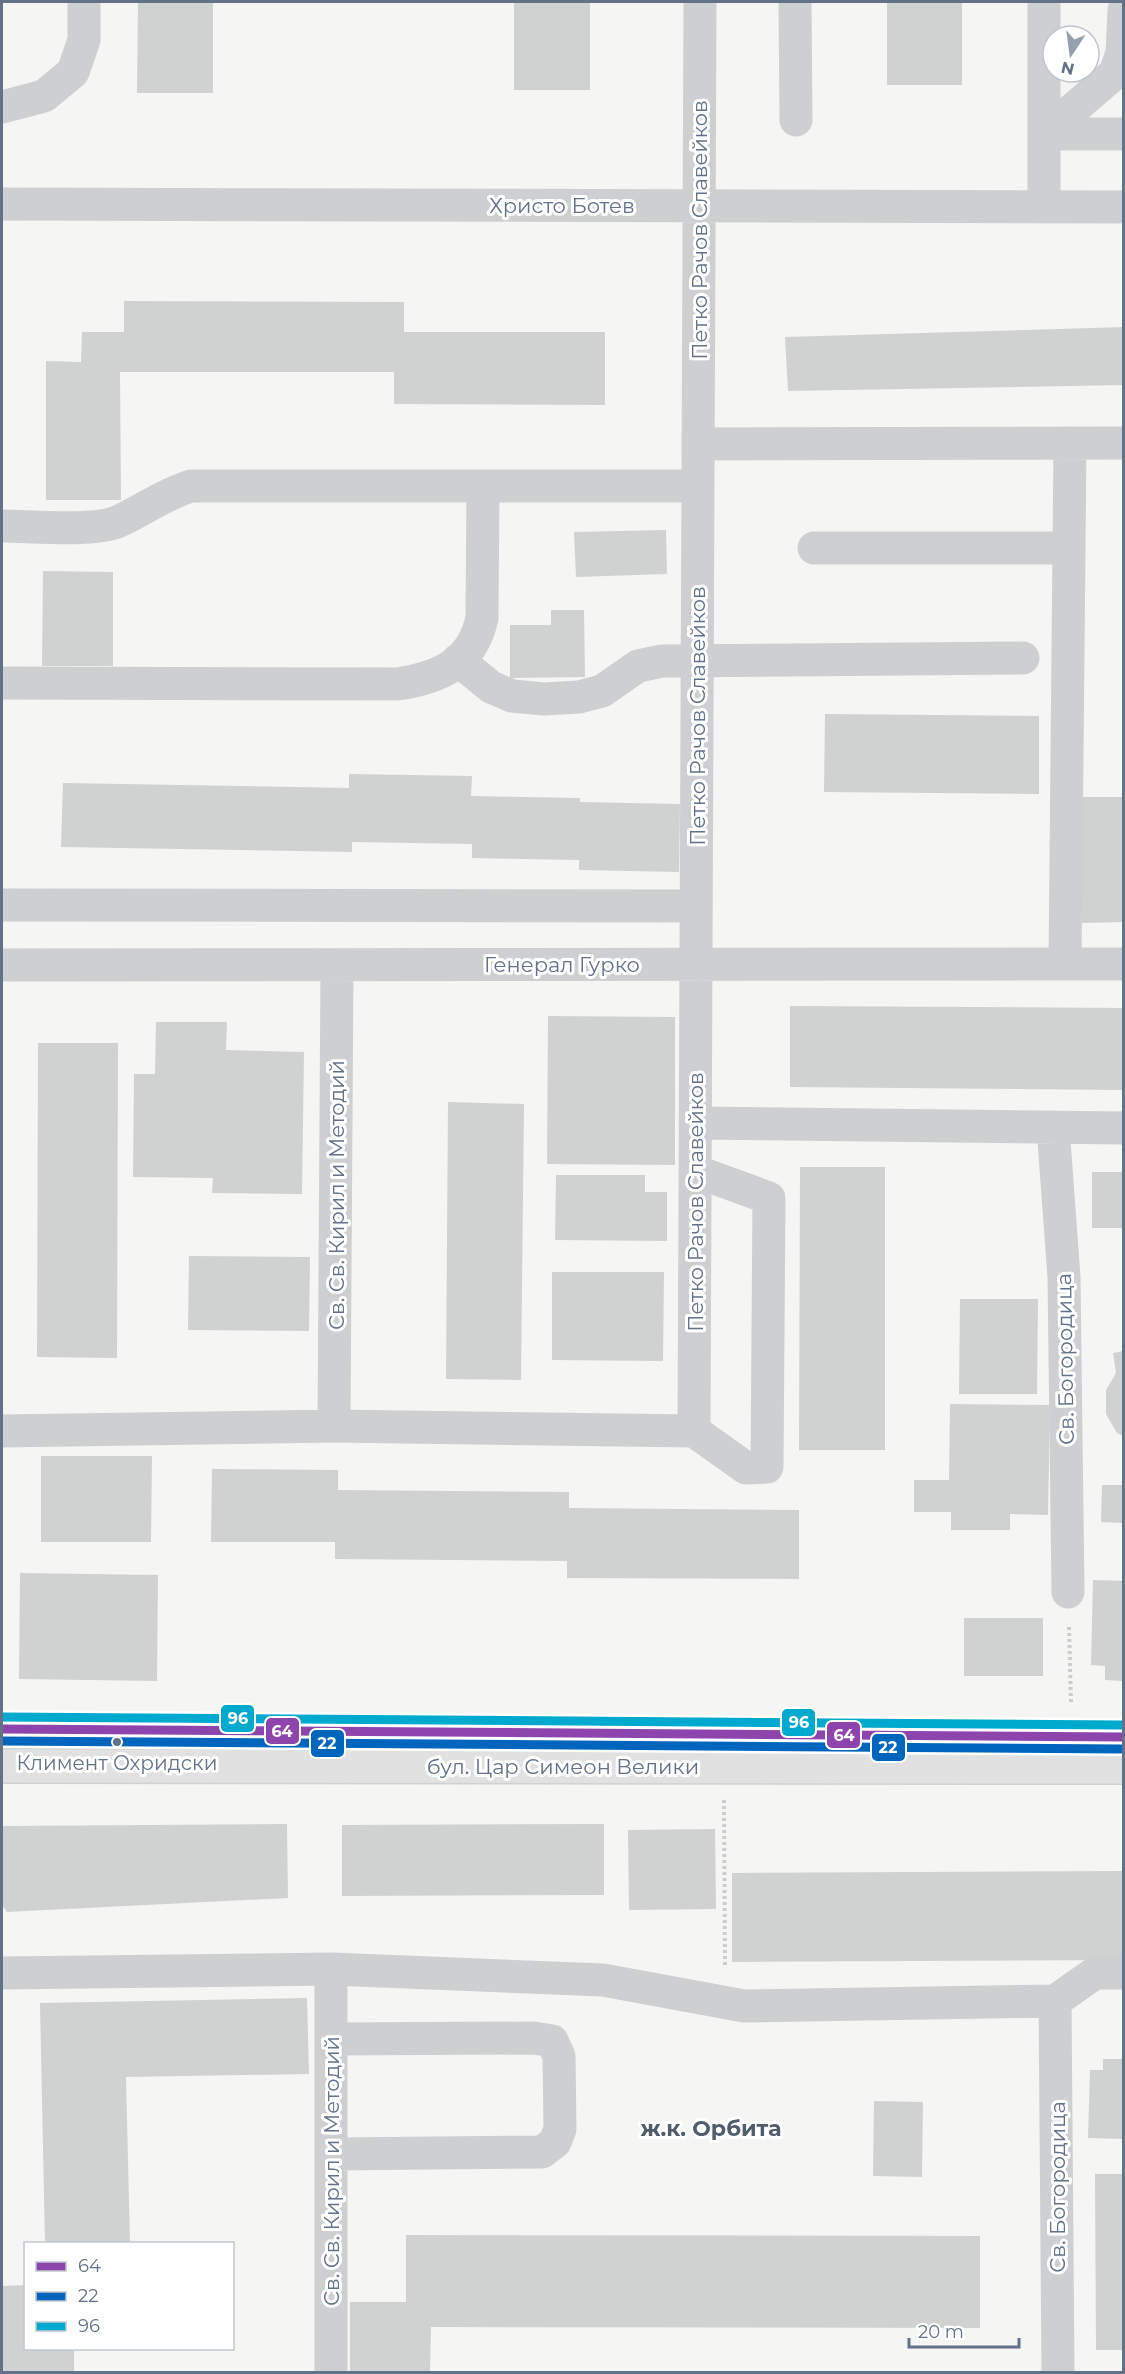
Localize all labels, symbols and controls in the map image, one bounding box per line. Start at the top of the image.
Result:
north arrow [1041,24,1101,84]
text: N [1059,57,1076,79]
street label: Петко Рачов Славейков [687,100,712,360]
street label: Христо Ботев [489,193,635,218]
street label: Петко Рачов Славейков [685,586,710,846]
street label: Генерал Гурко [484,952,640,977]
street label: Св. Св. Кирил и Методий [324,1060,349,1330]
street label: Петко Рачов Славейков [683,1072,708,1332]
street label: Св. Богородица [1051,1273,1079,1445]
line badge: 96 [220,1704,255,1733]
line badge: 96 [781,1708,816,1737]
text: 96 [228,1709,248,1728]
text: 96 [789,1713,809,1732]
line badge: 64 [265,1717,300,1745]
line badge: 64 [826,1721,861,1749]
text: 64 [271,1722,293,1741]
text: 64 [833,1726,855,1745]
line badge: 22 [310,1729,345,1758]
line badge: 22 [871,1733,906,1762]
text: 22 [318,1734,336,1753]
marker: Климент Охридски [111,1736,123,1748]
text: 22 [879,1738,897,1757]
place label: Климент Охридски [17,1751,217,1775]
street label: бул. Цар Симеон Велики [427,1754,699,1779]
street label: Св. Св. Кирил и Методий [319,2036,344,2306]
street label: Св. Богородица [1045,2101,1070,2273]
district label: ж.к. Орбита [640,2115,782,2142]
legend [24,2242,234,2350]
text: 64 [78,2255,101,2277]
text: 22 [78,2285,98,2307]
scale bar [909,2311,1018,2349]
text: 96 [78,2315,100,2337]
text: 20 m [918,2321,964,2343]

